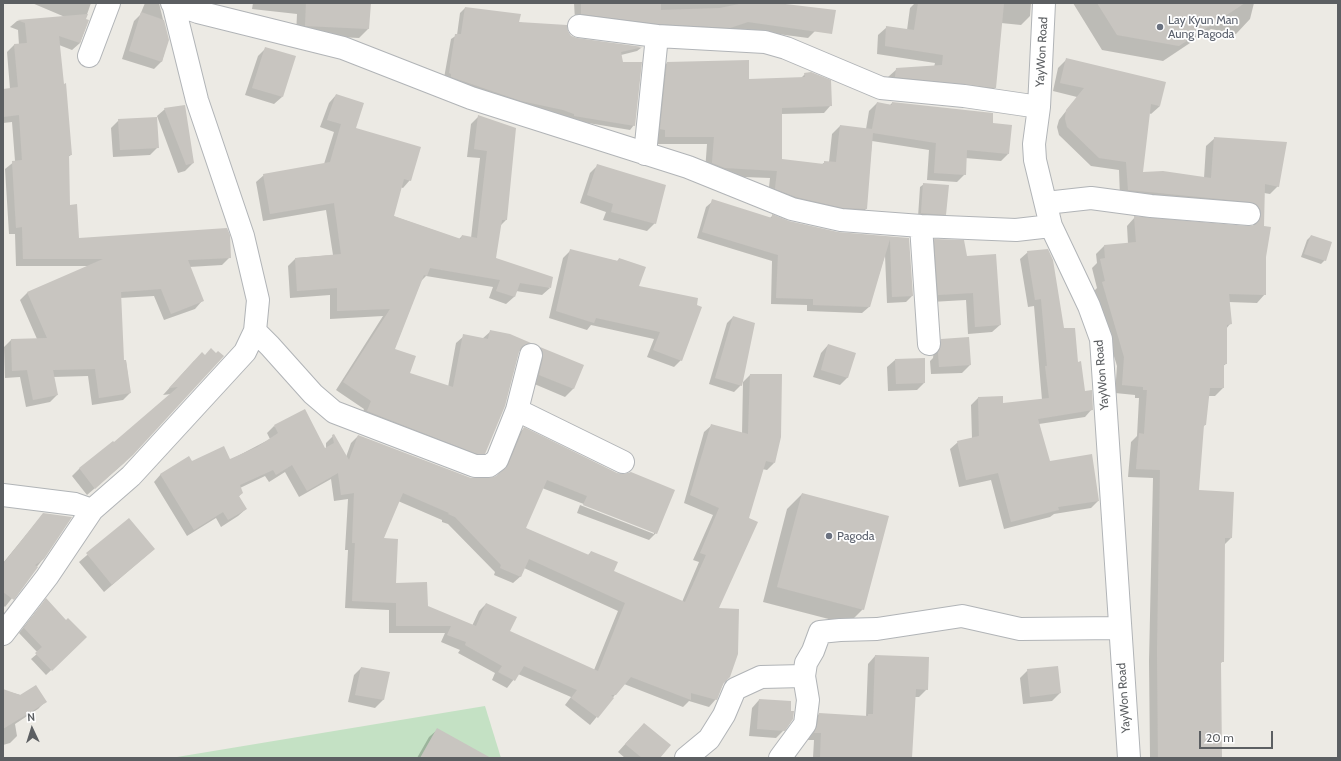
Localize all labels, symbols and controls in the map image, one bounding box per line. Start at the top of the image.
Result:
place label: Lay Kyun Man Aung Pagoda [1168,13,1238,41]
street label: YayWon Road [1033,17,1051,87]
marker: Lay Kyun Man Aung Pagoda [1155,22,1165,32]
street label: YayWon Road [1092,339,1112,411]
place label: Pagoda [837,529,874,543]
marker: Pagoda [824,531,834,541]
street label: YayWon Road [1114,662,1134,734]
north arrow [12,709,52,749]
text: N [27,710,36,724]
scale bar [1201,723,1275,749]
text: 20 m [1206,730,1234,745]

